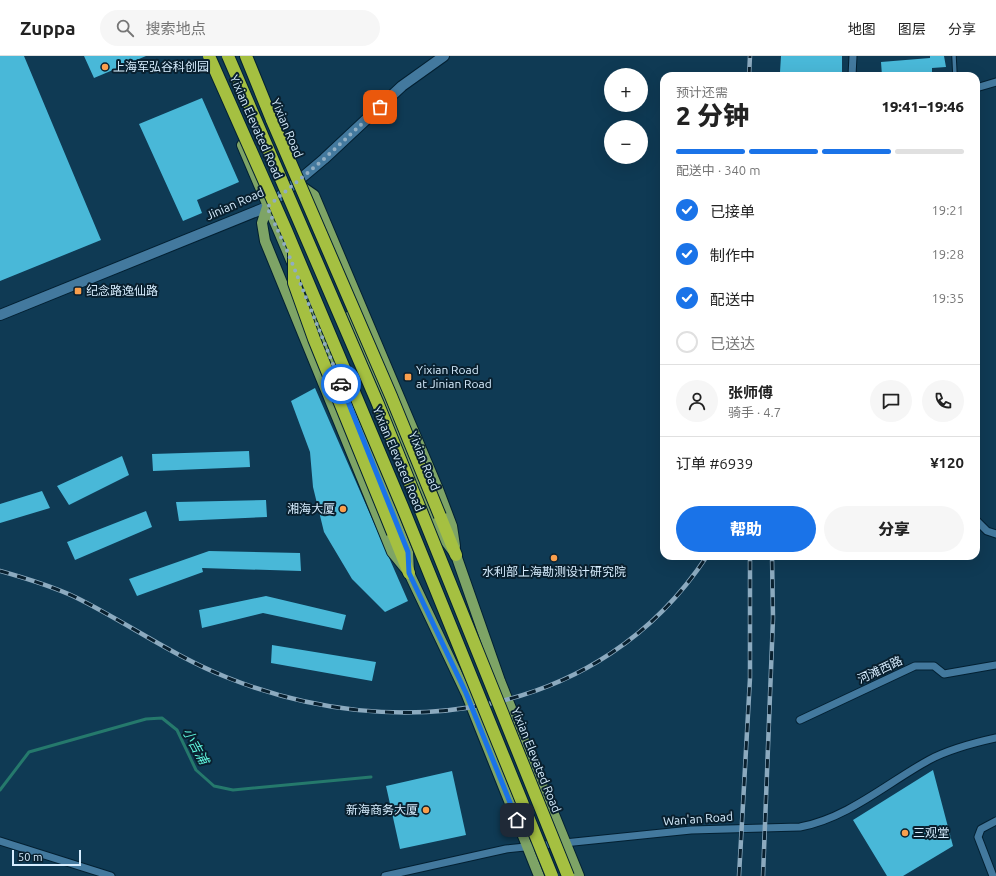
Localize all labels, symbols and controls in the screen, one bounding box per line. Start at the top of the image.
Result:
search box [100,10,380,46]
text: Zuppa [20,17,76,39]
icon: search [114,17,136,39]
text: 搜索地点 [146,20,206,37]
text: 地图 [848,21,876,37]
text: 图层 [898,21,926,37]
text: 分享 [948,21,976,37]
place label: 上海军弘谷科创园 [113,60,209,73]
marker: 上海军弘谷科创园 [100,62,110,72]
map controls [604,68,648,164]
button: + [604,68,648,112]
street label: Yixian Elevated Road [228,73,285,181]
text: 预计还需 [676,85,728,99]
pin [363,90,397,124]
street label: Yixian Road [269,96,306,159]
icon: bag [369,96,391,118]
text: 19:41–19:46 [881,98,964,115]
text: 2 分钟 [676,101,749,130]
button: − [604,120,648,164]
text: 配送中 · 340 m [676,163,760,177]
street label: Jinian Road [204,185,266,222]
icon: check [676,199,698,221]
text: 已接单 [710,203,755,220]
text: 19:21 [931,203,964,217]
icon: check [676,243,698,265]
text: 制作中 [710,247,755,264]
text: 19:28 [931,247,964,261]
place label: 纪念路逸仙路 [86,284,158,297]
marker: 纪念路逸仙路 [73,286,83,296]
icon: check [676,287,698,309]
text: 配送中 [710,291,755,308]
text: 19:35 [931,291,964,305]
text: 已送达 [710,335,755,352]
place label: Yixian Road at Jinian Road [416,363,492,390]
courier [321,364,361,404]
marker: Yixian Road at Jinian Road [403,372,413,382]
icon: car [330,373,352,395]
button: person [676,380,718,422]
button: chat [870,380,912,422]
button: phone [922,380,964,422]
text: 张师傅 [728,384,773,401]
street label: Yixian Elevated Road [371,405,426,513]
text: 骑手 · 4.7 [728,405,781,419]
street label: Yixian Road [407,429,442,492]
text: ¥120 [930,454,964,471]
text: 订单 #6939 [676,455,753,472]
place label: 湘海大厦 [287,502,335,515]
marker: 湘海大厦 [338,504,348,514]
button: 帮助 [676,506,816,552]
button: 分享 [824,506,964,552]
marker: 水利部上海勘测设计研究院 [549,553,559,563]
place label: 水利部上海勘测设计研究院 [482,565,626,578]
street label: 河滩西路 [855,654,904,686]
street label: Yixian Elevated Road [509,705,564,814]
water label: 小吉浦 [180,726,213,768]
place label: 新海商务大厦 [346,803,418,816]
pin [500,803,534,837]
marker: 新海商务大厦 [421,805,431,815]
icon: home [506,809,528,831]
street label: Wan'an Road [663,810,733,827]
place label: 三观堂 [913,826,949,839]
marker: 三观堂 [900,828,910,838]
scale bar [12,848,81,867]
text: 50 m [18,851,42,863]

